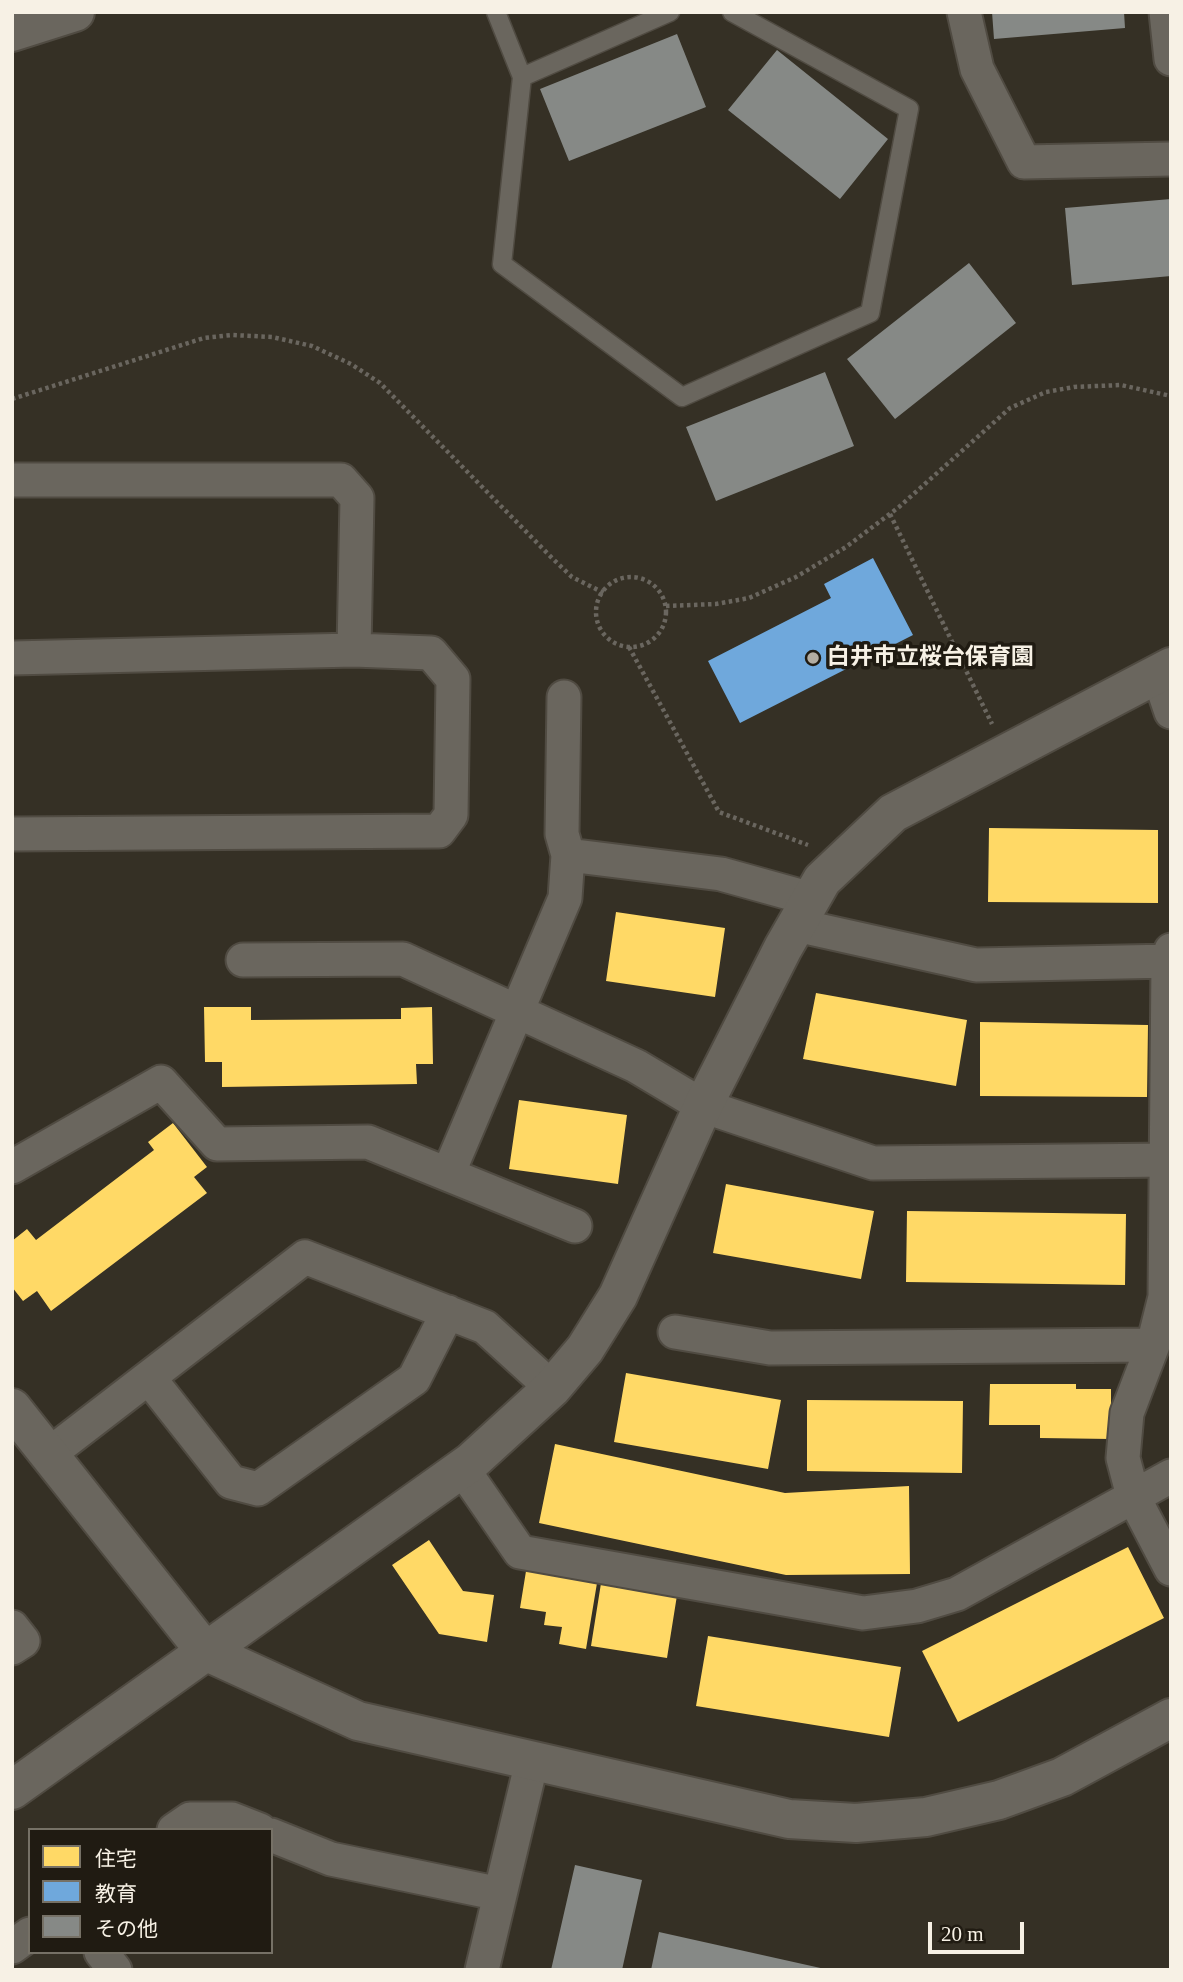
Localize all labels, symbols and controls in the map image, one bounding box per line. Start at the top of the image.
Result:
place label: 白井市立桜台保育園 [827,644,1034,672]
marker: 白井市立桜台保育園 [805,650,821,666]
legend [28,1828,273,1954]
text: 住宅 [95,1847,137,1871]
text: 教育 [95,1882,137,1906]
scale bar [931,1909,1027,1953]
text: その他 [95,1917,158,1941]
text: 20 m [941,1922,984,1946]

